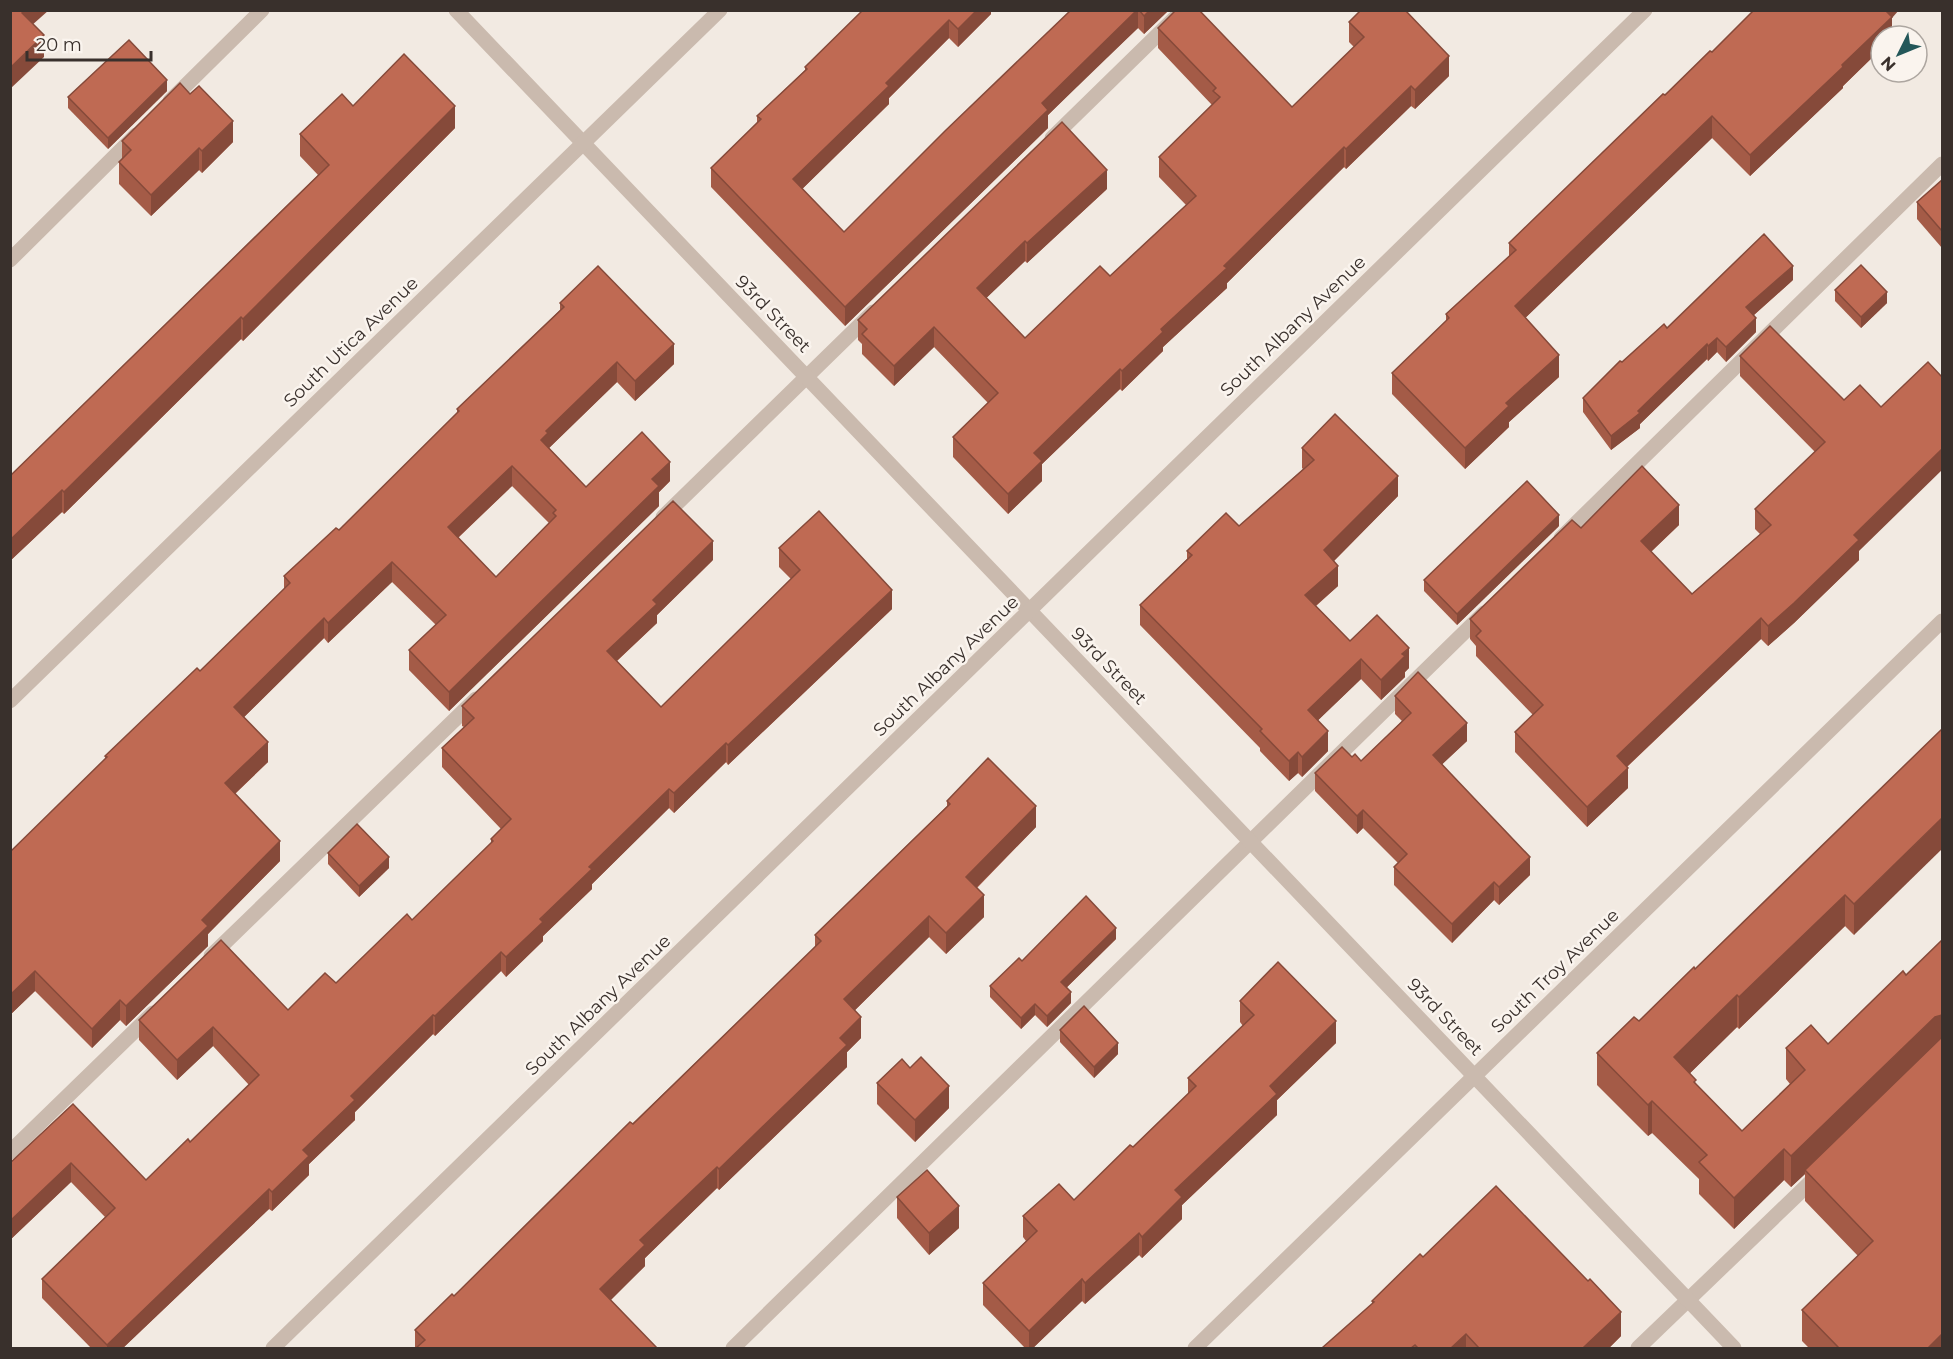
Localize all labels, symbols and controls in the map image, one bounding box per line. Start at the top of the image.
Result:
scale bar [27,24,152,62]
north arrow [1869,24,1929,84]
text: 20 m [36,34,82,56]
text: N [1877,53,1900,75]
street label: South Albany Avenue [1216,251,1370,401]
street label: 93rd Street [731,271,815,357]
street label: South Utica Avenue [279,272,423,412]
street label: South Albany Avenue [869,591,1023,741]
street label: 93rd Street [1067,623,1151,709]
street label: South Troy Avenue [1487,904,1624,1038]
street label: South Albany Avenue [521,930,675,1080]
street label: 93rd Street [1403,974,1487,1060]

